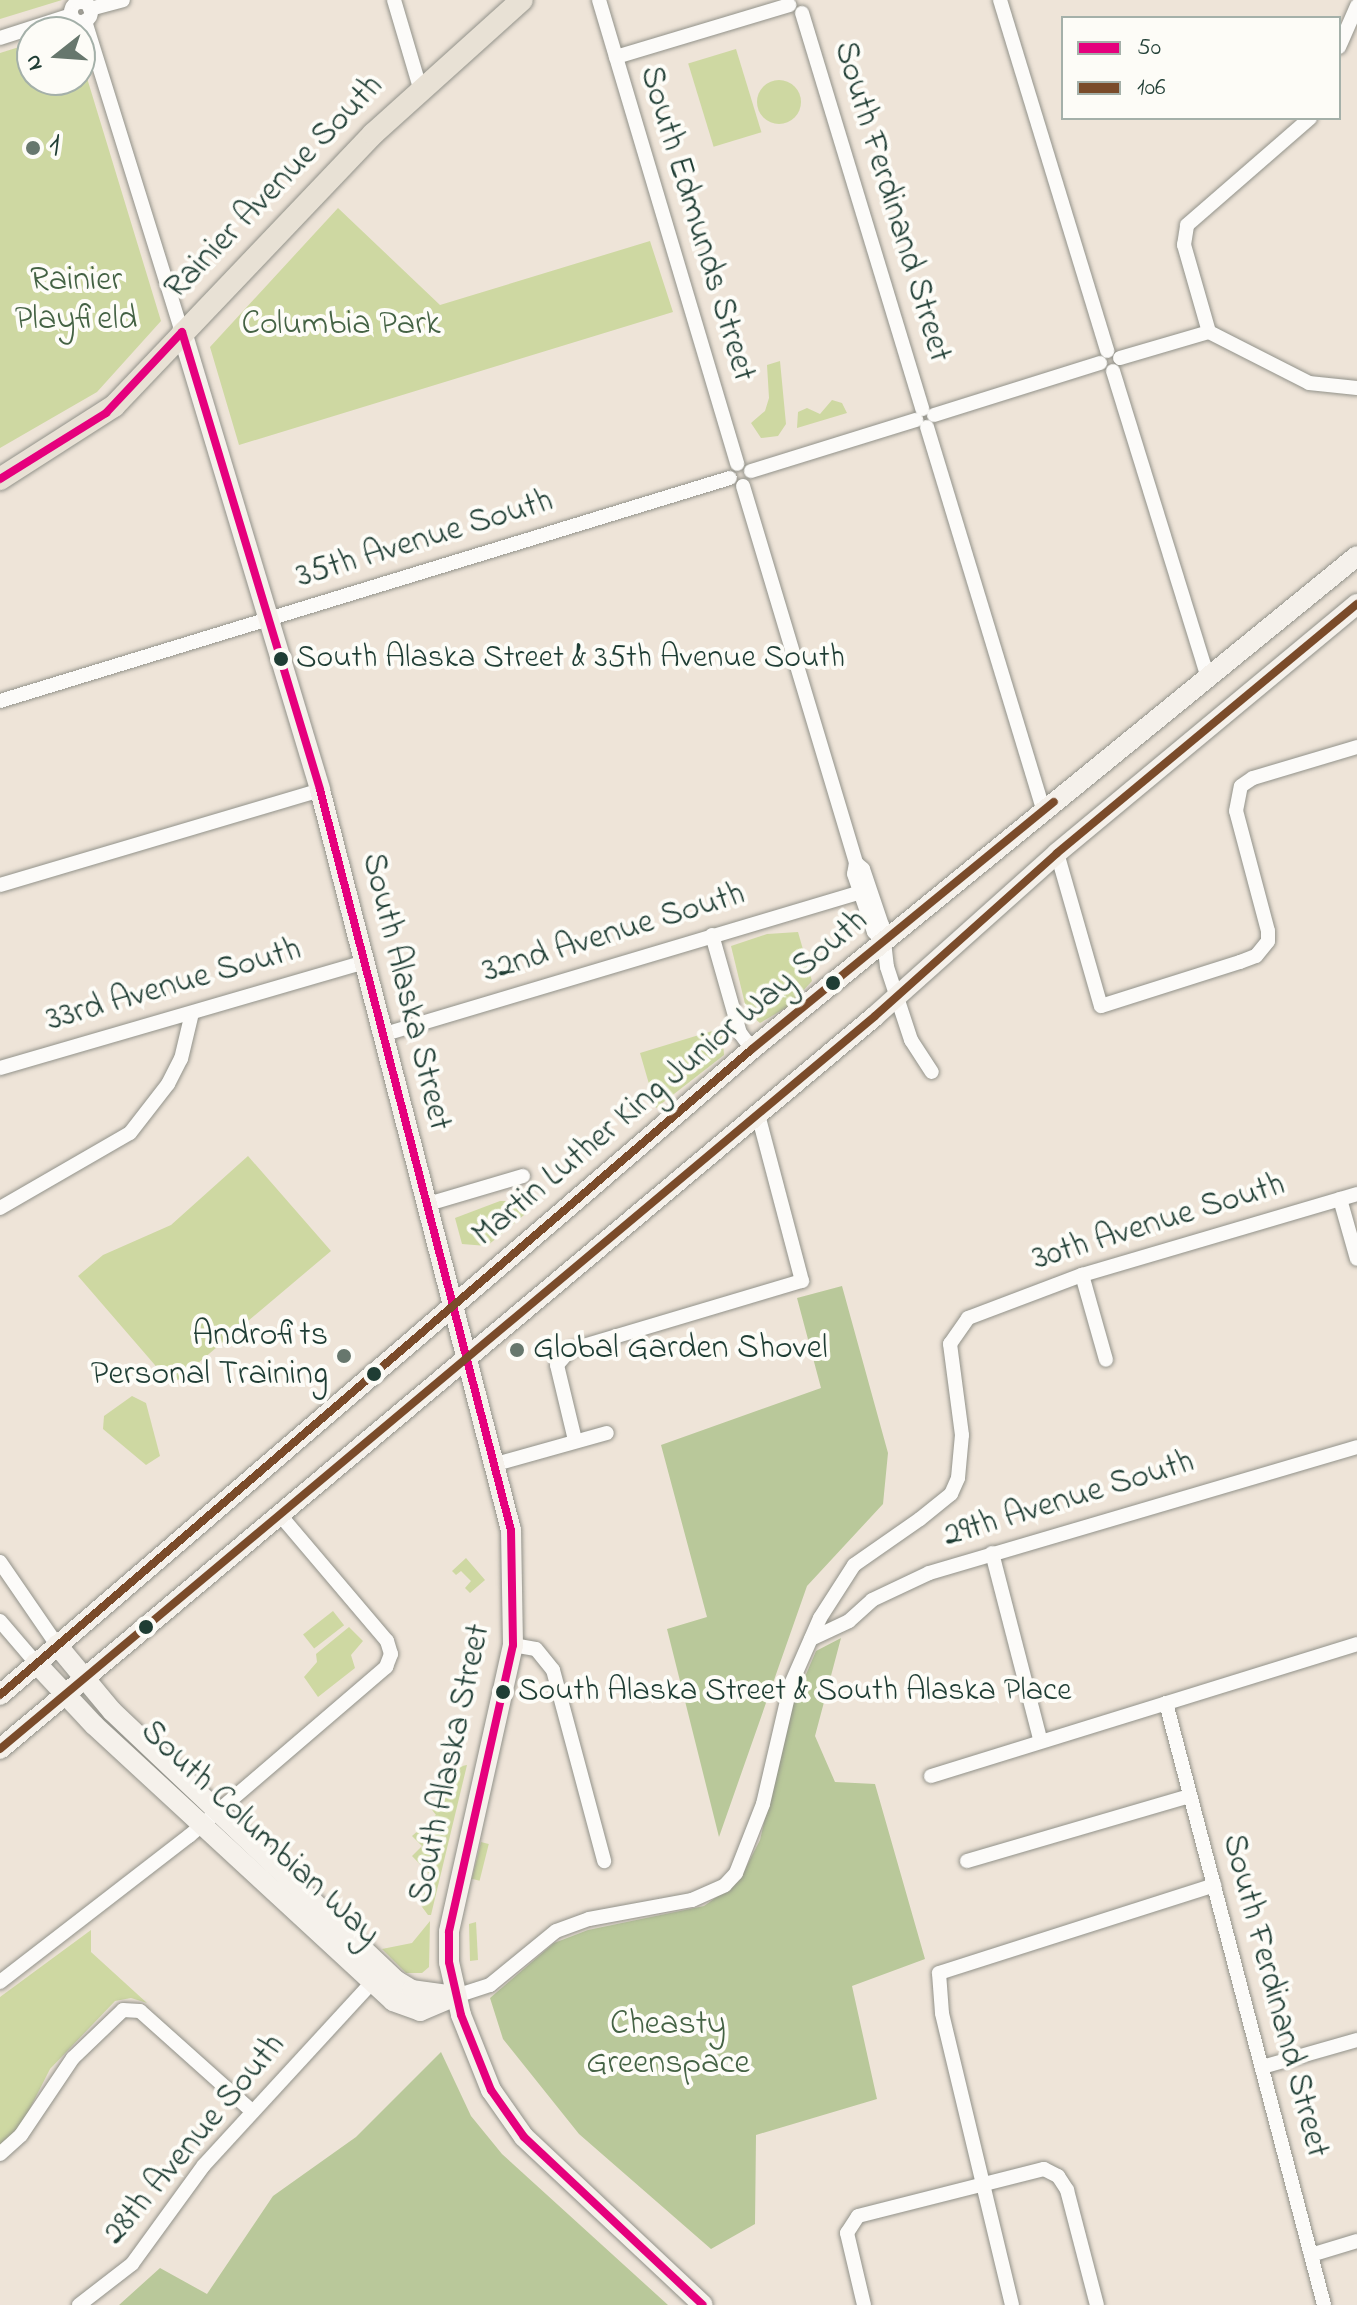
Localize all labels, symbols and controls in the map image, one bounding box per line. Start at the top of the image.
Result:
north arrow [16,16,96,96]
legend [1061,16,1341,120]
text: 50 [1137,31,1161,66]
street label: South Ferdinand Street [823,37,959,367]
text: N [17,51,52,74]
street label: South Edmunds Street [629,61,763,387]
street label: Rainier Avenue South [157,67,393,309]
text: 106 [1137,71,1166,106]
place label: 1 [49,128,60,168]
marker: 1 [24,139,42,157]
park label: Rainier Playfield [15,261,137,340]
park label: Columbia Park [241,306,441,346]
street label: 35th Avenue South [292,482,558,598]
place label: South Alaska Street & 35th Avenue South [296,640,845,678]
marker: South Alaska Street & 35th Avenue South [273,651,289,667]
street label: South Alaska Street [351,849,459,1135]
street label: 32nd Avenue South [478,875,750,993]
street label: Martin Luther King Junior Way South [465,902,877,1256]
street label: 33rd Avenue South [42,930,306,1042]
unlabelled marker [825,975,841,991]
street label: 30th Avenue South [1028,1165,1290,1281]
place label: Androfits Personal Training [91,1316,328,1396]
place label: Global Garden Shovel [533,1330,828,1370]
marker: Global Garden Shovel [508,1341,526,1359]
marker: Androfits Personal Training [335,1347,353,1365]
unlabelled marker [366,1366,382,1382]
street label: 29th Avenue South [939,1443,1199,1557]
unlabelled marker [138,1619,154,1635]
street label: South Alaska Street [401,1621,501,1907]
place label: South Alaska Street & South Alaska Place [518,1673,1072,1711]
marker: South Alaska Street & South Alaska Place [495,1684,511,1700]
street label: South Columbian Way [131,1712,387,1956]
street label: South Ferdinand Street [1211,1830,1337,2162]
park label: Cheasty Greenspace [586,2005,750,2084]
street label: 28th Avenue South [95,2026,295,2254]

